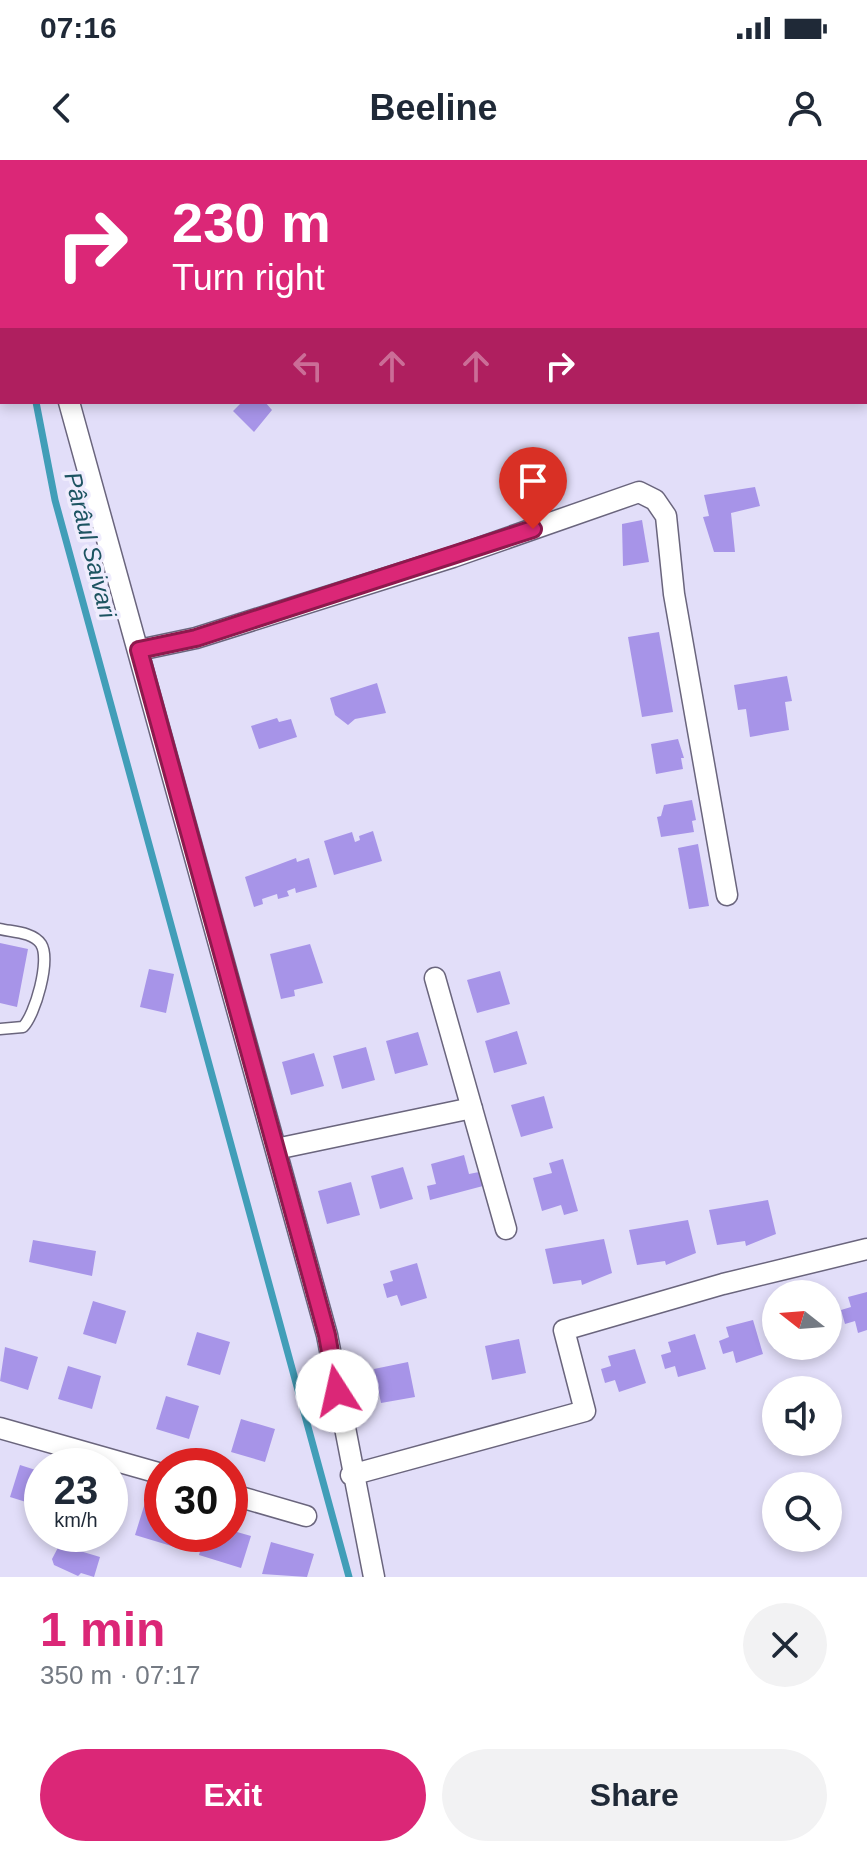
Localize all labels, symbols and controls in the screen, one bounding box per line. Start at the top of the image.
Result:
text: 07:16 [40,11,117,44]
icon: back [40,86,84,130]
icon: person [783,86,827,130]
text: Beeline [369,87,498,128]
text: 230 m [172,191,331,254]
icon: right [40,192,144,296]
text: Turn right [172,257,325,298]
icon: left [286,344,330,388]
icon: ahead [370,344,414,388]
icon: ahead [454,344,498,388]
icon: right [538,344,582,388]
pin [499,447,567,529]
icon: arrive [511,459,555,503]
water label: Pârâul Saivari [59,469,122,621]
north arrow [762,1280,842,1360]
map controls [762,1280,842,1552]
position arrow [295,1349,379,1433]
button: sound [762,1376,842,1456]
speed limit sign: 30 [144,1448,248,1552]
text: 23 [54,1468,98,1512]
button: search [762,1472,842,1552]
text: km/h [54,1509,98,1531]
text: 1 min [40,1603,165,1656]
button: close [743,1603,827,1687]
text: 350 m · 07:17 [40,1660,200,1690]
button: Exit [40,1749,426,1841]
button: Share [442,1749,827,1841]

